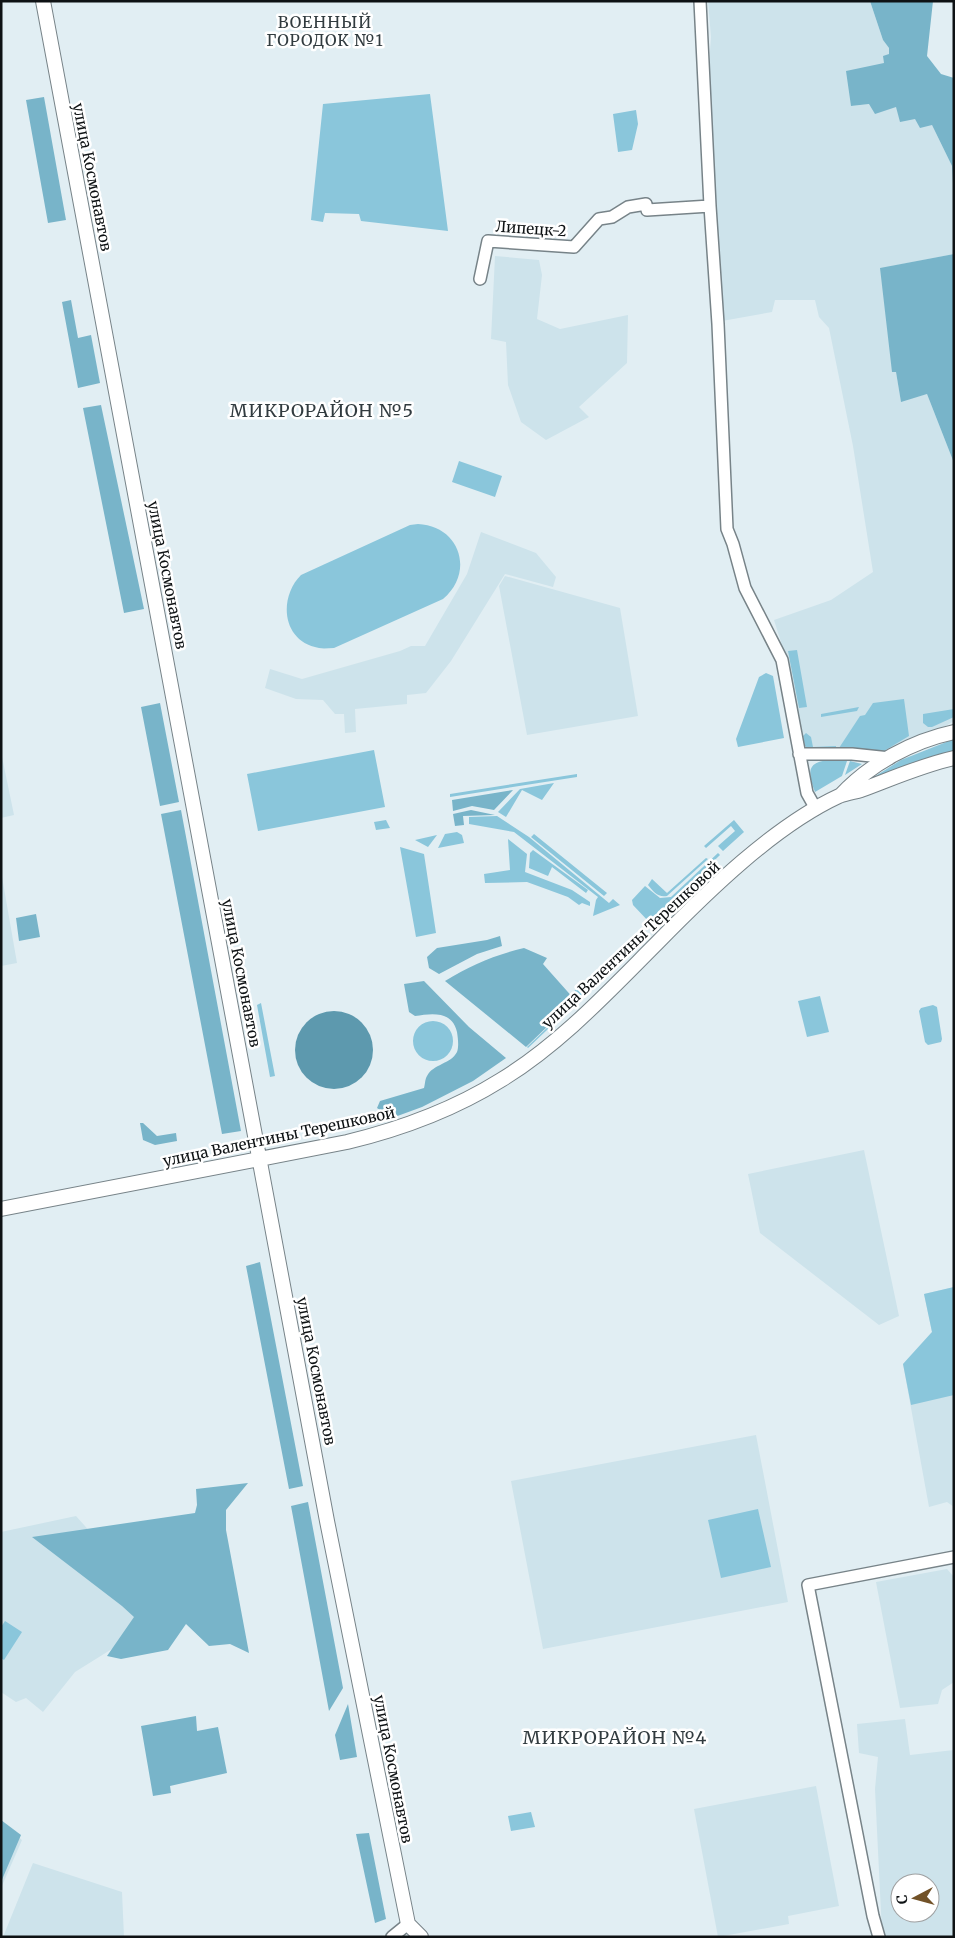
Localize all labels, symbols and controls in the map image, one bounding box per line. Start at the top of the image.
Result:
district label: ВОЕННЫЙ ГОРОДОК №1 [266,12,384,50]
street label: улица Космонавтов [69,101,116,253]
street label: Липецк-2 [495,217,567,240]
district label: МИКРОРАЙОН №5 [230,399,414,422]
street label: улица Космонавтов [144,499,191,651]
street label: улица Валентины Терешковой [538,857,724,1032]
street label: улица Космонавтов [218,897,265,1049]
street label: улица Валентины Терешковой [161,1103,397,1170]
street label: улица Космонавтов [293,1295,340,1447]
street label: улица Космонавтов [370,1693,417,1845]
district label: МИКРОРАЙОН №4 [523,1726,707,1749]
north arrow [890,1873,940,1923]
text: С [893,1894,912,1905]

